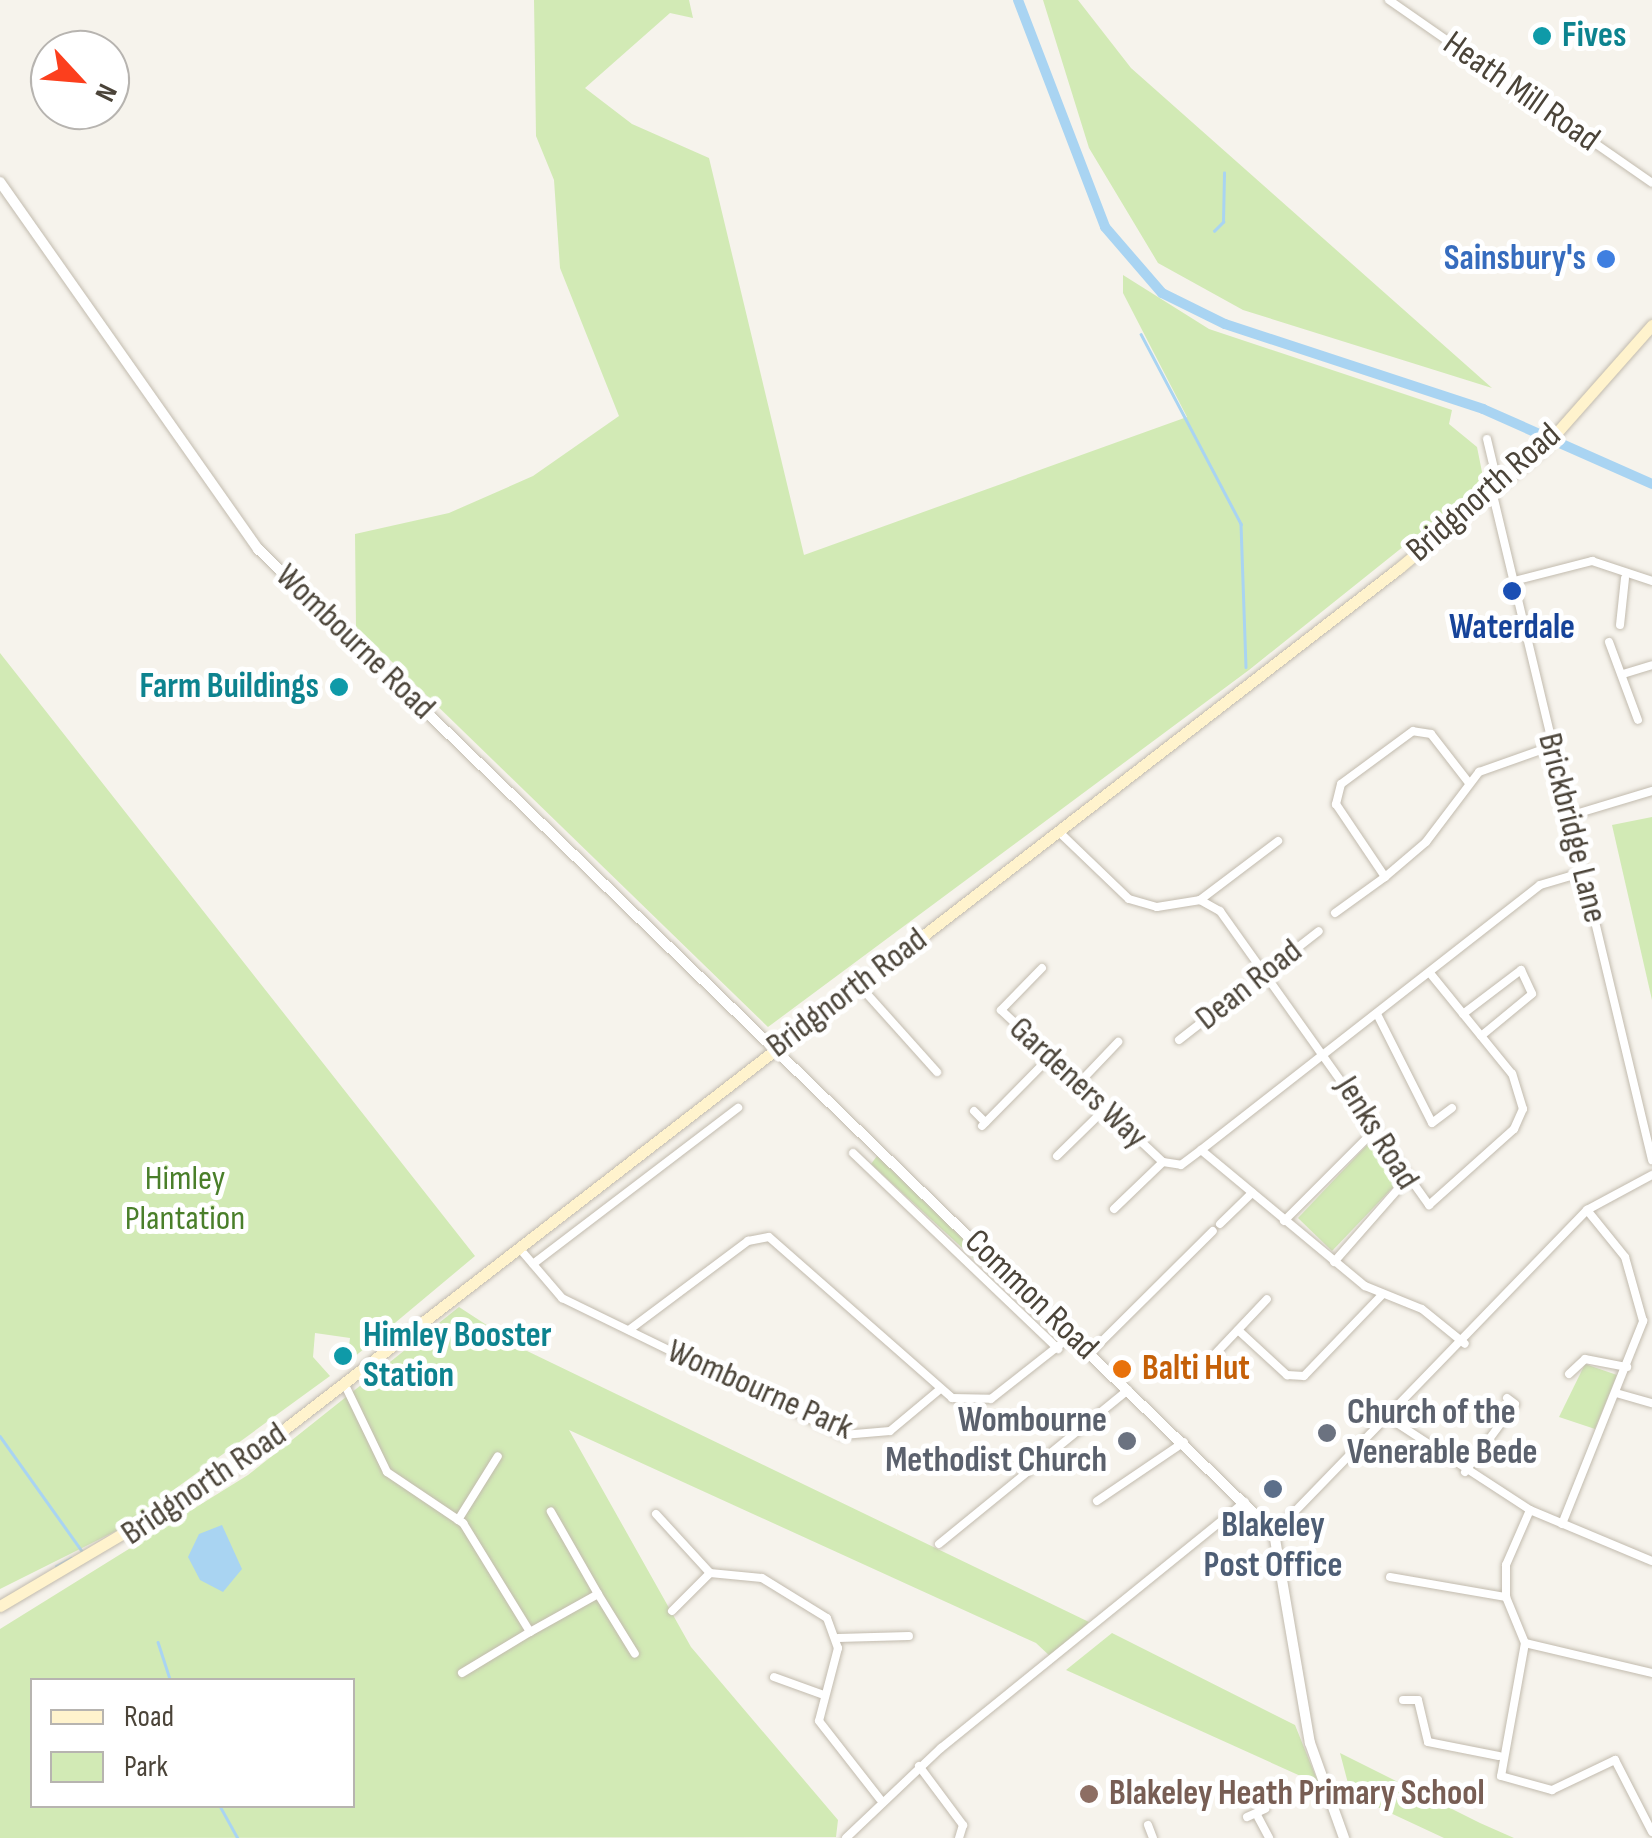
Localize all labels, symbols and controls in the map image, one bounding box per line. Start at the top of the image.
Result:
place label: Fives [1562,15,1627,57]
street label: Heath Mill Road [1435,23,1607,161]
marker: Fives [1531,25,1553,47]
north arrow [30,30,130,130]
text: N [88,79,124,106]
place label: Sainsbury's [1444,238,1586,280]
marker: Sainsbury's [1595,248,1617,270]
street label: Bridgnorth Road [1398,415,1570,571]
street label: Wombourne Road [266,555,444,729]
marker: Waterdale [1501,580,1523,602]
place label: Waterdale [1449,607,1575,649]
place label: Farm Buildings [140,666,319,708]
marker: Farm Buildings [328,676,350,698]
street label: Brickbridge Lane [1528,729,1616,927]
street label: Bridgnorth Road [758,919,936,1067]
street label: Dean Road [1187,930,1311,1040]
street label: Gardeners Way [1000,1008,1156,1158]
street label: Jenks Road [1326,1069,1428,1197]
park label: Himley Plantation [125,1158,245,1240]
street label: Common Road [955,1221,1107,1369]
place label: Himley Booster Station [363,1315,552,1397]
street label: Wombourne Park [661,1330,859,1450]
marker: Himley Booster Station [332,1345,354,1367]
place label: Balti Hut [1142,1348,1250,1390]
marker: Balti Hut [1111,1358,1133,1380]
place label: Church of the Venerable Bede [1347,1392,1538,1474]
place label: Wombourne Methodist Church [885,1400,1107,1482]
street label: Bridgnorth Road [113,1413,295,1555]
marker: Church of the Venerable Bede [1316,1422,1338,1444]
marker: Wombourne Methodist Church [1116,1430,1138,1452]
marker: Blakeley Post Office [1262,1478,1284,1500]
place label: Blakeley Post Office [1204,1505,1342,1587]
legend [30,1678,355,1808]
text: Road [124,1699,174,1735]
text: Park [124,1749,168,1785]
place label: Blakeley Heath Primary School [1109,1773,1485,1815]
marker: Blakeley Heath Primary School [1078,1783,1100,1805]

